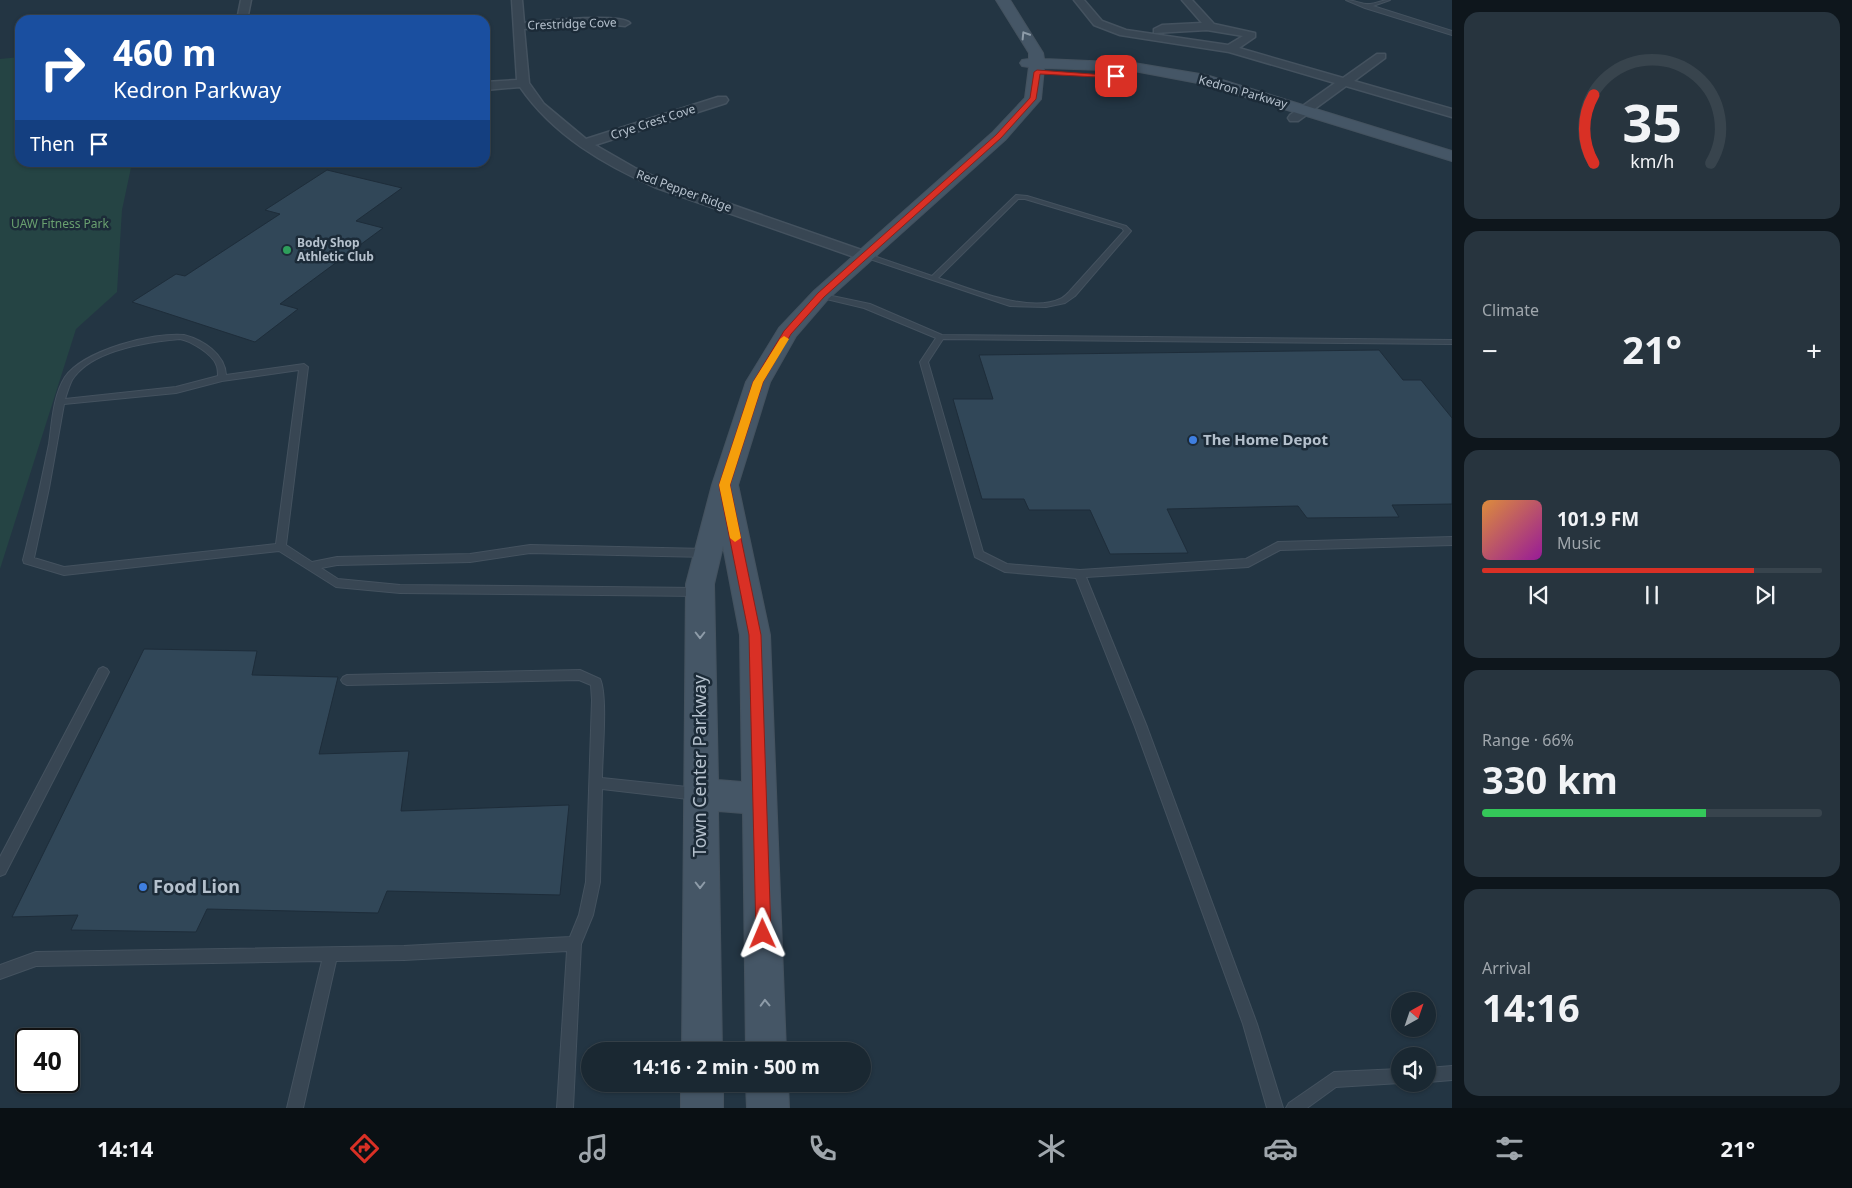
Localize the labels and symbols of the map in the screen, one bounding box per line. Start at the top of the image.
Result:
street label: Crestridge Cove [527,13,617,34]
one-way arrow [1021,31,1031,40]
pin [1095,55,1137,97]
street label: Kedron Parkway [1197,71,1290,113]
street label: Crye Crest Cove [608,100,698,143]
street label: Red Pepper Ridge [634,165,734,216]
park label: UAW Fitness Park [11,215,110,232]
place label: Body Shop Athletic Club [297,234,374,265]
marker: Body Shop Athletic Club [281,244,293,256]
place label: The Home Depot [1203,429,1328,449]
marker: The Home Depot [1187,434,1199,446]
one-way arrow [695,632,705,640]
street label: Town Center Parkway [687,674,711,857]
place label: Food Lion [153,874,240,898]
marker: Food Lion [137,881,149,893]
one-way arrow [695,882,705,890]
position arrow [736,907,788,959]
north arrow [1391,992,1436,1038]
one-way arrow [760,998,770,1006]
speed limit sign: 40 [15,1028,80,1093]

